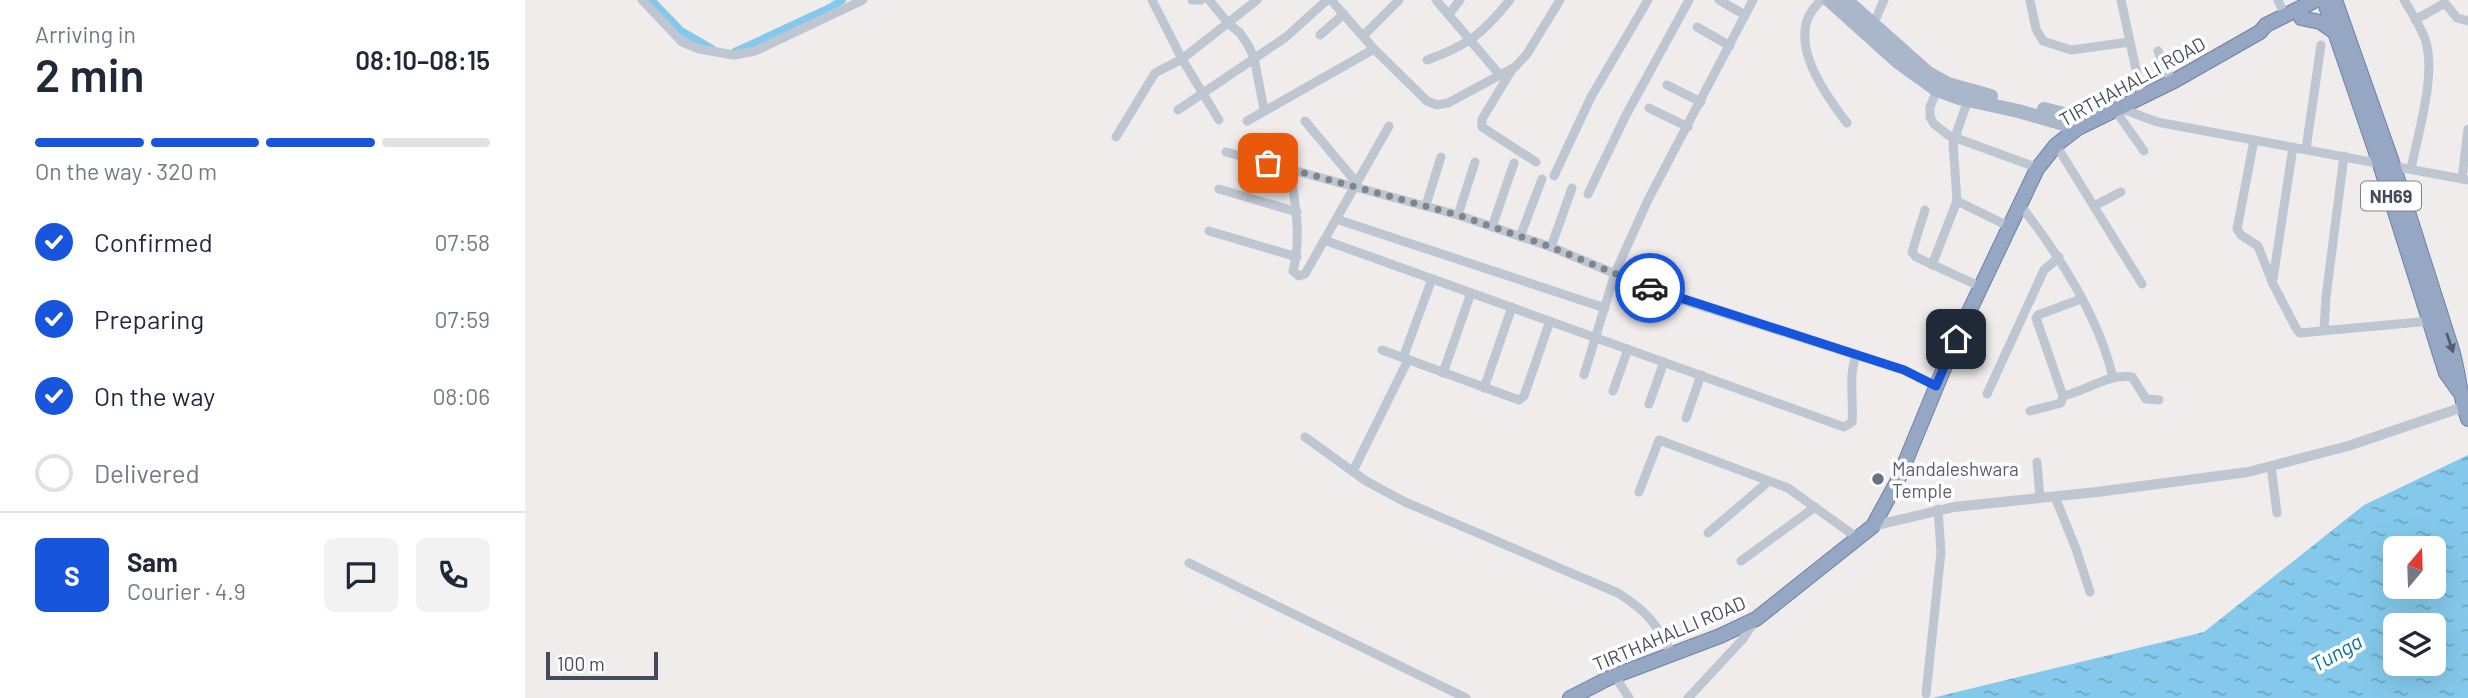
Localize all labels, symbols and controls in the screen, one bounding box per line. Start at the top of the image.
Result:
text: Arriving in [35,20,136,48]
street label: TIRTHAHALLI ROAD [2055,31,2209,131]
text: 08:10–08:15 [355,44,490,75]
text: 2 min [35,46,144,101]
pin [1238,133,1298,193]
icon: bag [1249,144,1287,182]
text: On the way · 320 m [35,157,217,185]
road number: NH69 [2361,182,2421,210]
icon: check [35,223,73,261]
text: Confirmed [94,226,213,257]
text: 07:58 [435,228,490,256]
courier [1615,253,1685,323]
icon: car [1631,269,1669,307]
icon: check [35,300,73,338]
text: Preparing [94,303,204,334]
text: 07:59 [435,305,490,333]
pin [1926,309,1986,369]
icon: home [1937,320,1975,358]
one-way arrow [2445,333,2456,354]
icon: check [35,377,73,415]
text: On the way [94,380,215,411]
text: 08:06 [432,382,490,410]
text: Delivered [94,457,200,488]
place label: Mandaleshwara Temple [1892,457,2019,502]
marker: Mandaleshwara Temple [1870,471,1886,487]
north arrow [2383,536,2447,598]
map controls [2383,536,2446,676]
button: chat [324,538,398,612]
button: phone [416,538,490,612]
text: Sam [127,546,178,577]
text: S [64,560,80,591]
text: Courier · 4.9 [127,577,246,605]
street label: TIRTHAHALLI ROAD [1589,591,1749,675]
button: layers [2383,613,2446,676]
water label: Tunga [2306,628,2366,676]
scale bar [546,649,658,681]
text: 100 m [557,652,605,675]

